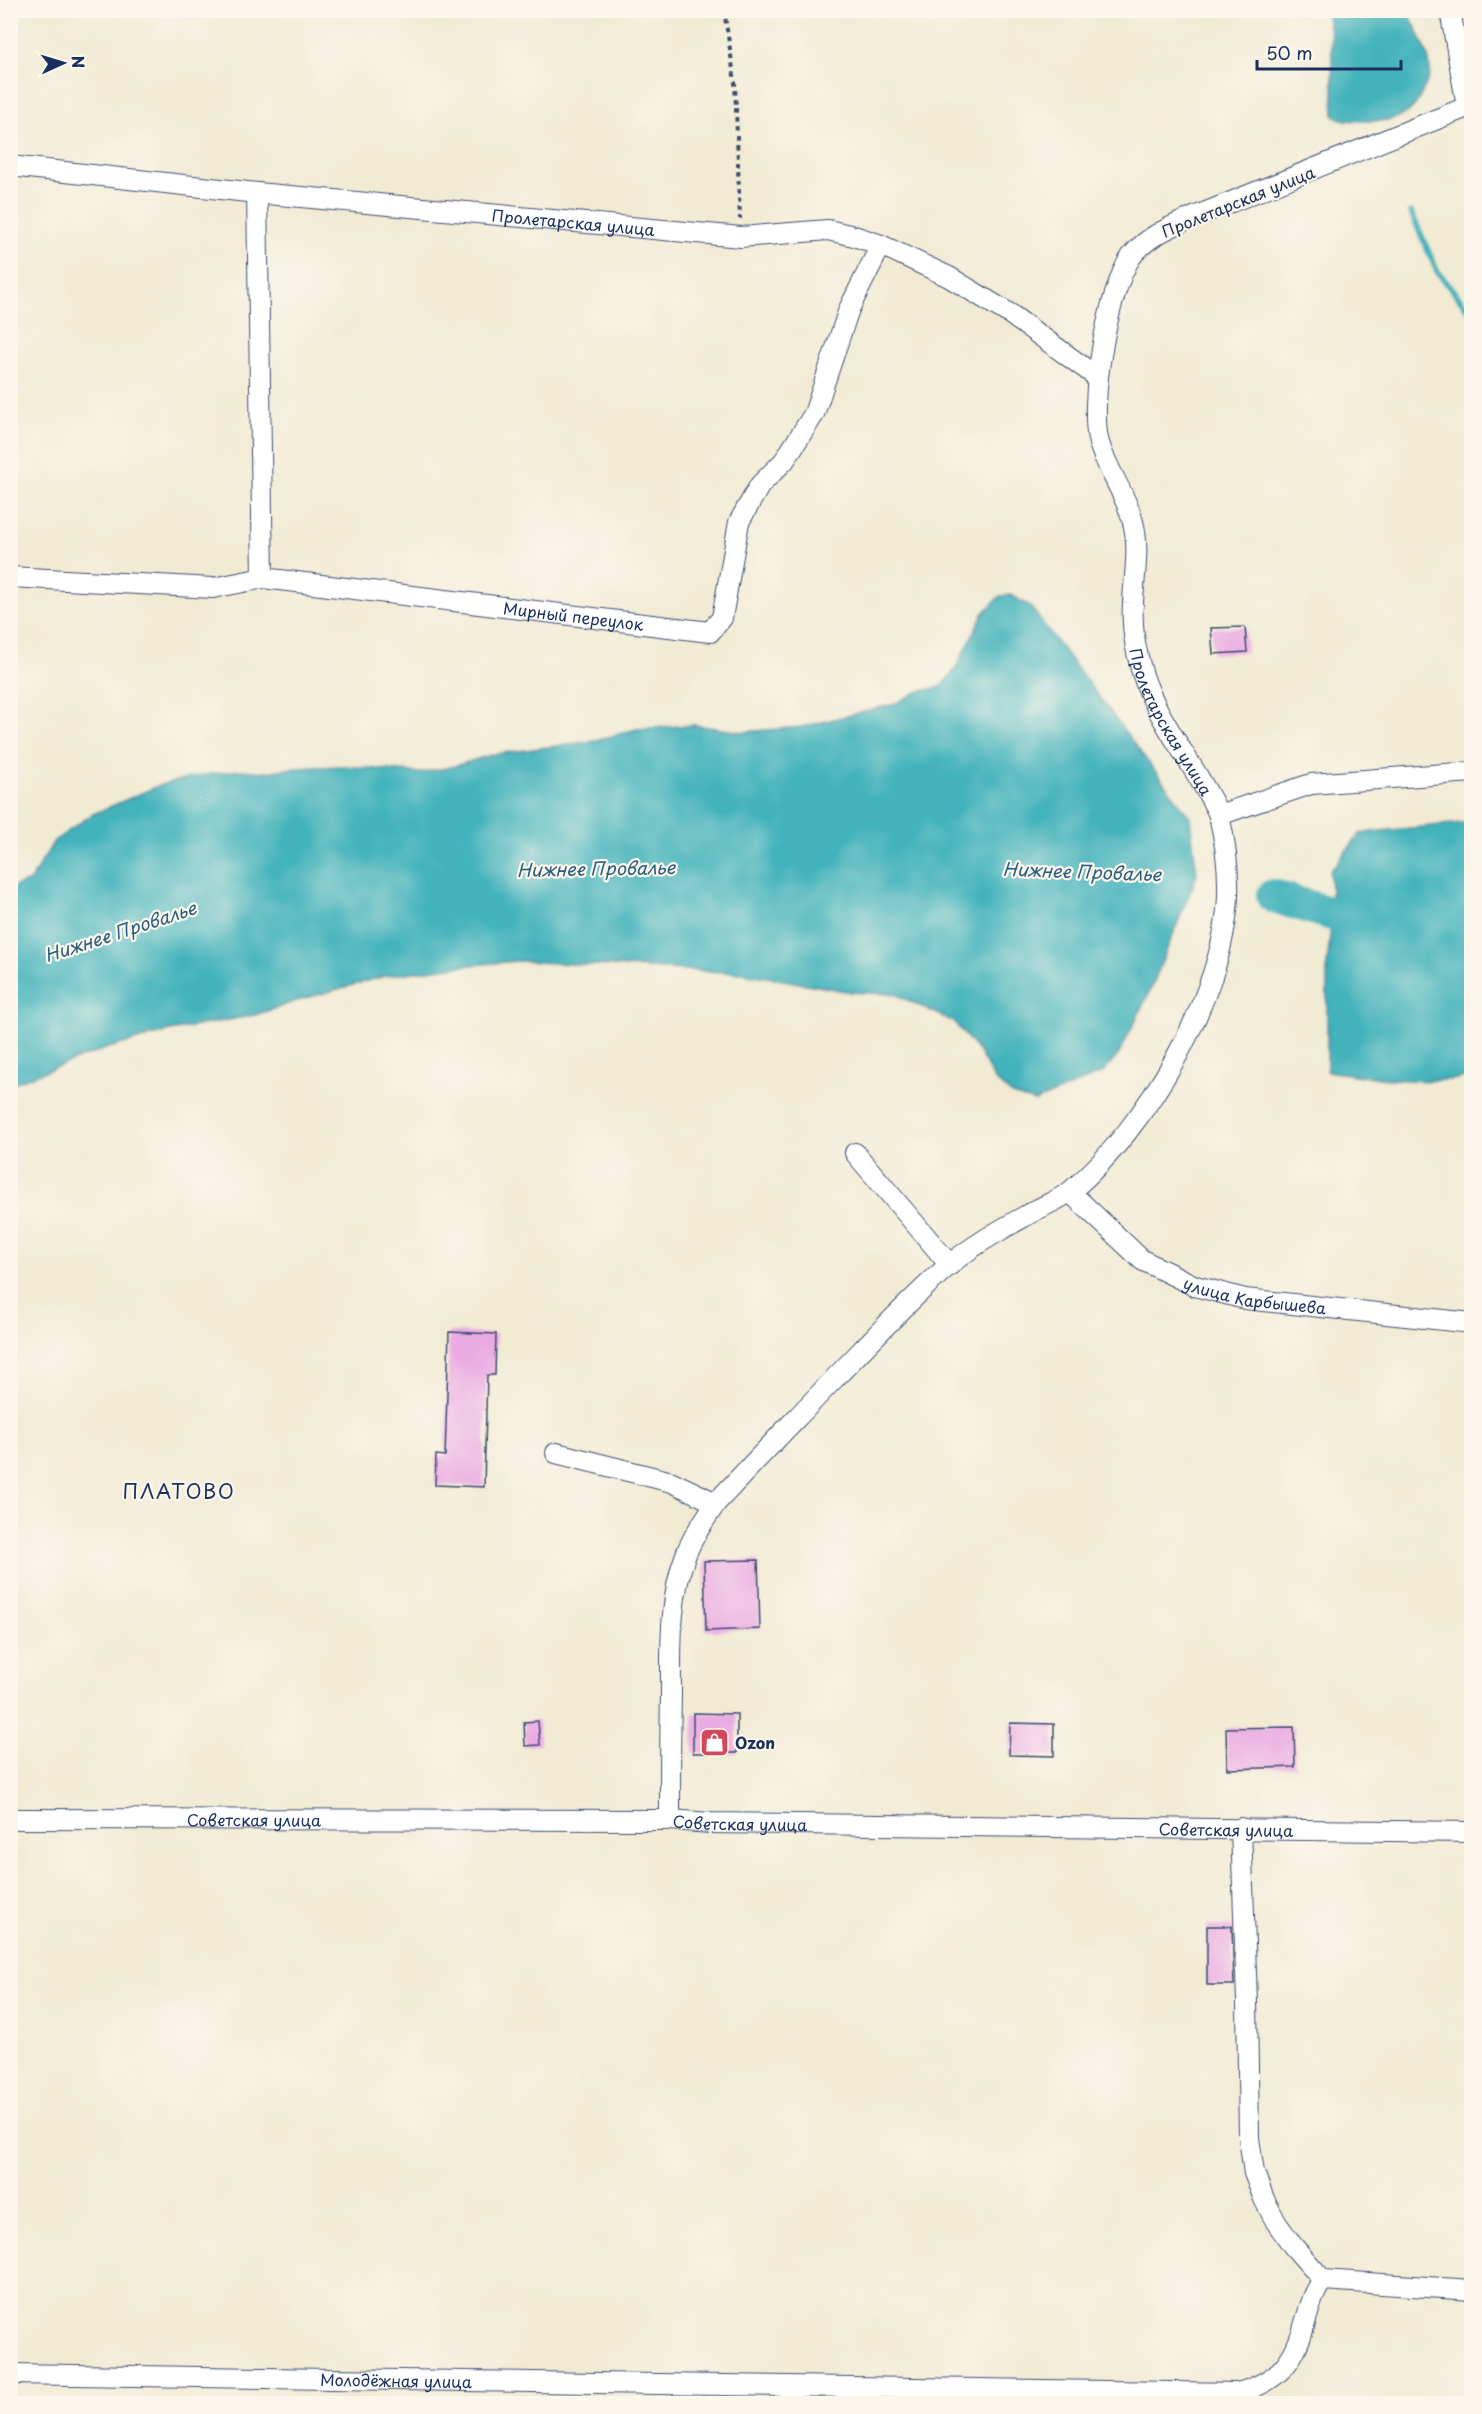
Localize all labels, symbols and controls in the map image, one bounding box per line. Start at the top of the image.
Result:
north arrow [33,33,93,93]
scale bar [1257,33,1401,71]
text: 50 m [1266,39,1313,66]
text: N [67,55,91,69]
street label: Пролетарская улица [1158,159,1318,243]
street label: Пролетарская улица [491,202,656,241]
street label: Мирный переулок [502,595,645,636]
street label: Пролетарская улица [1124,646,1219,800]
water label: Нижнее Провалье [517,853,677,883]
water label: Нижнее Провалье [1002,855,1163,887]
water label: Нижнее Провалье [40,893,201,968]
street label: улица Карбышева [1180,1270,1327,1320]
district label: ПЛАТОВО [123,1476,235,1506]
shop icon: Ozon [698,1726,730,1758]
place label: Ozon [735,1730,775,1754]
street label: Советская улица [187,1807,321,1831]
street label: Советская улица [672,1808,807,1836]
street label: Советская улица [1159,1816,1293,1842]
street label: Молодёжная улица [320,2367,472,2393]

